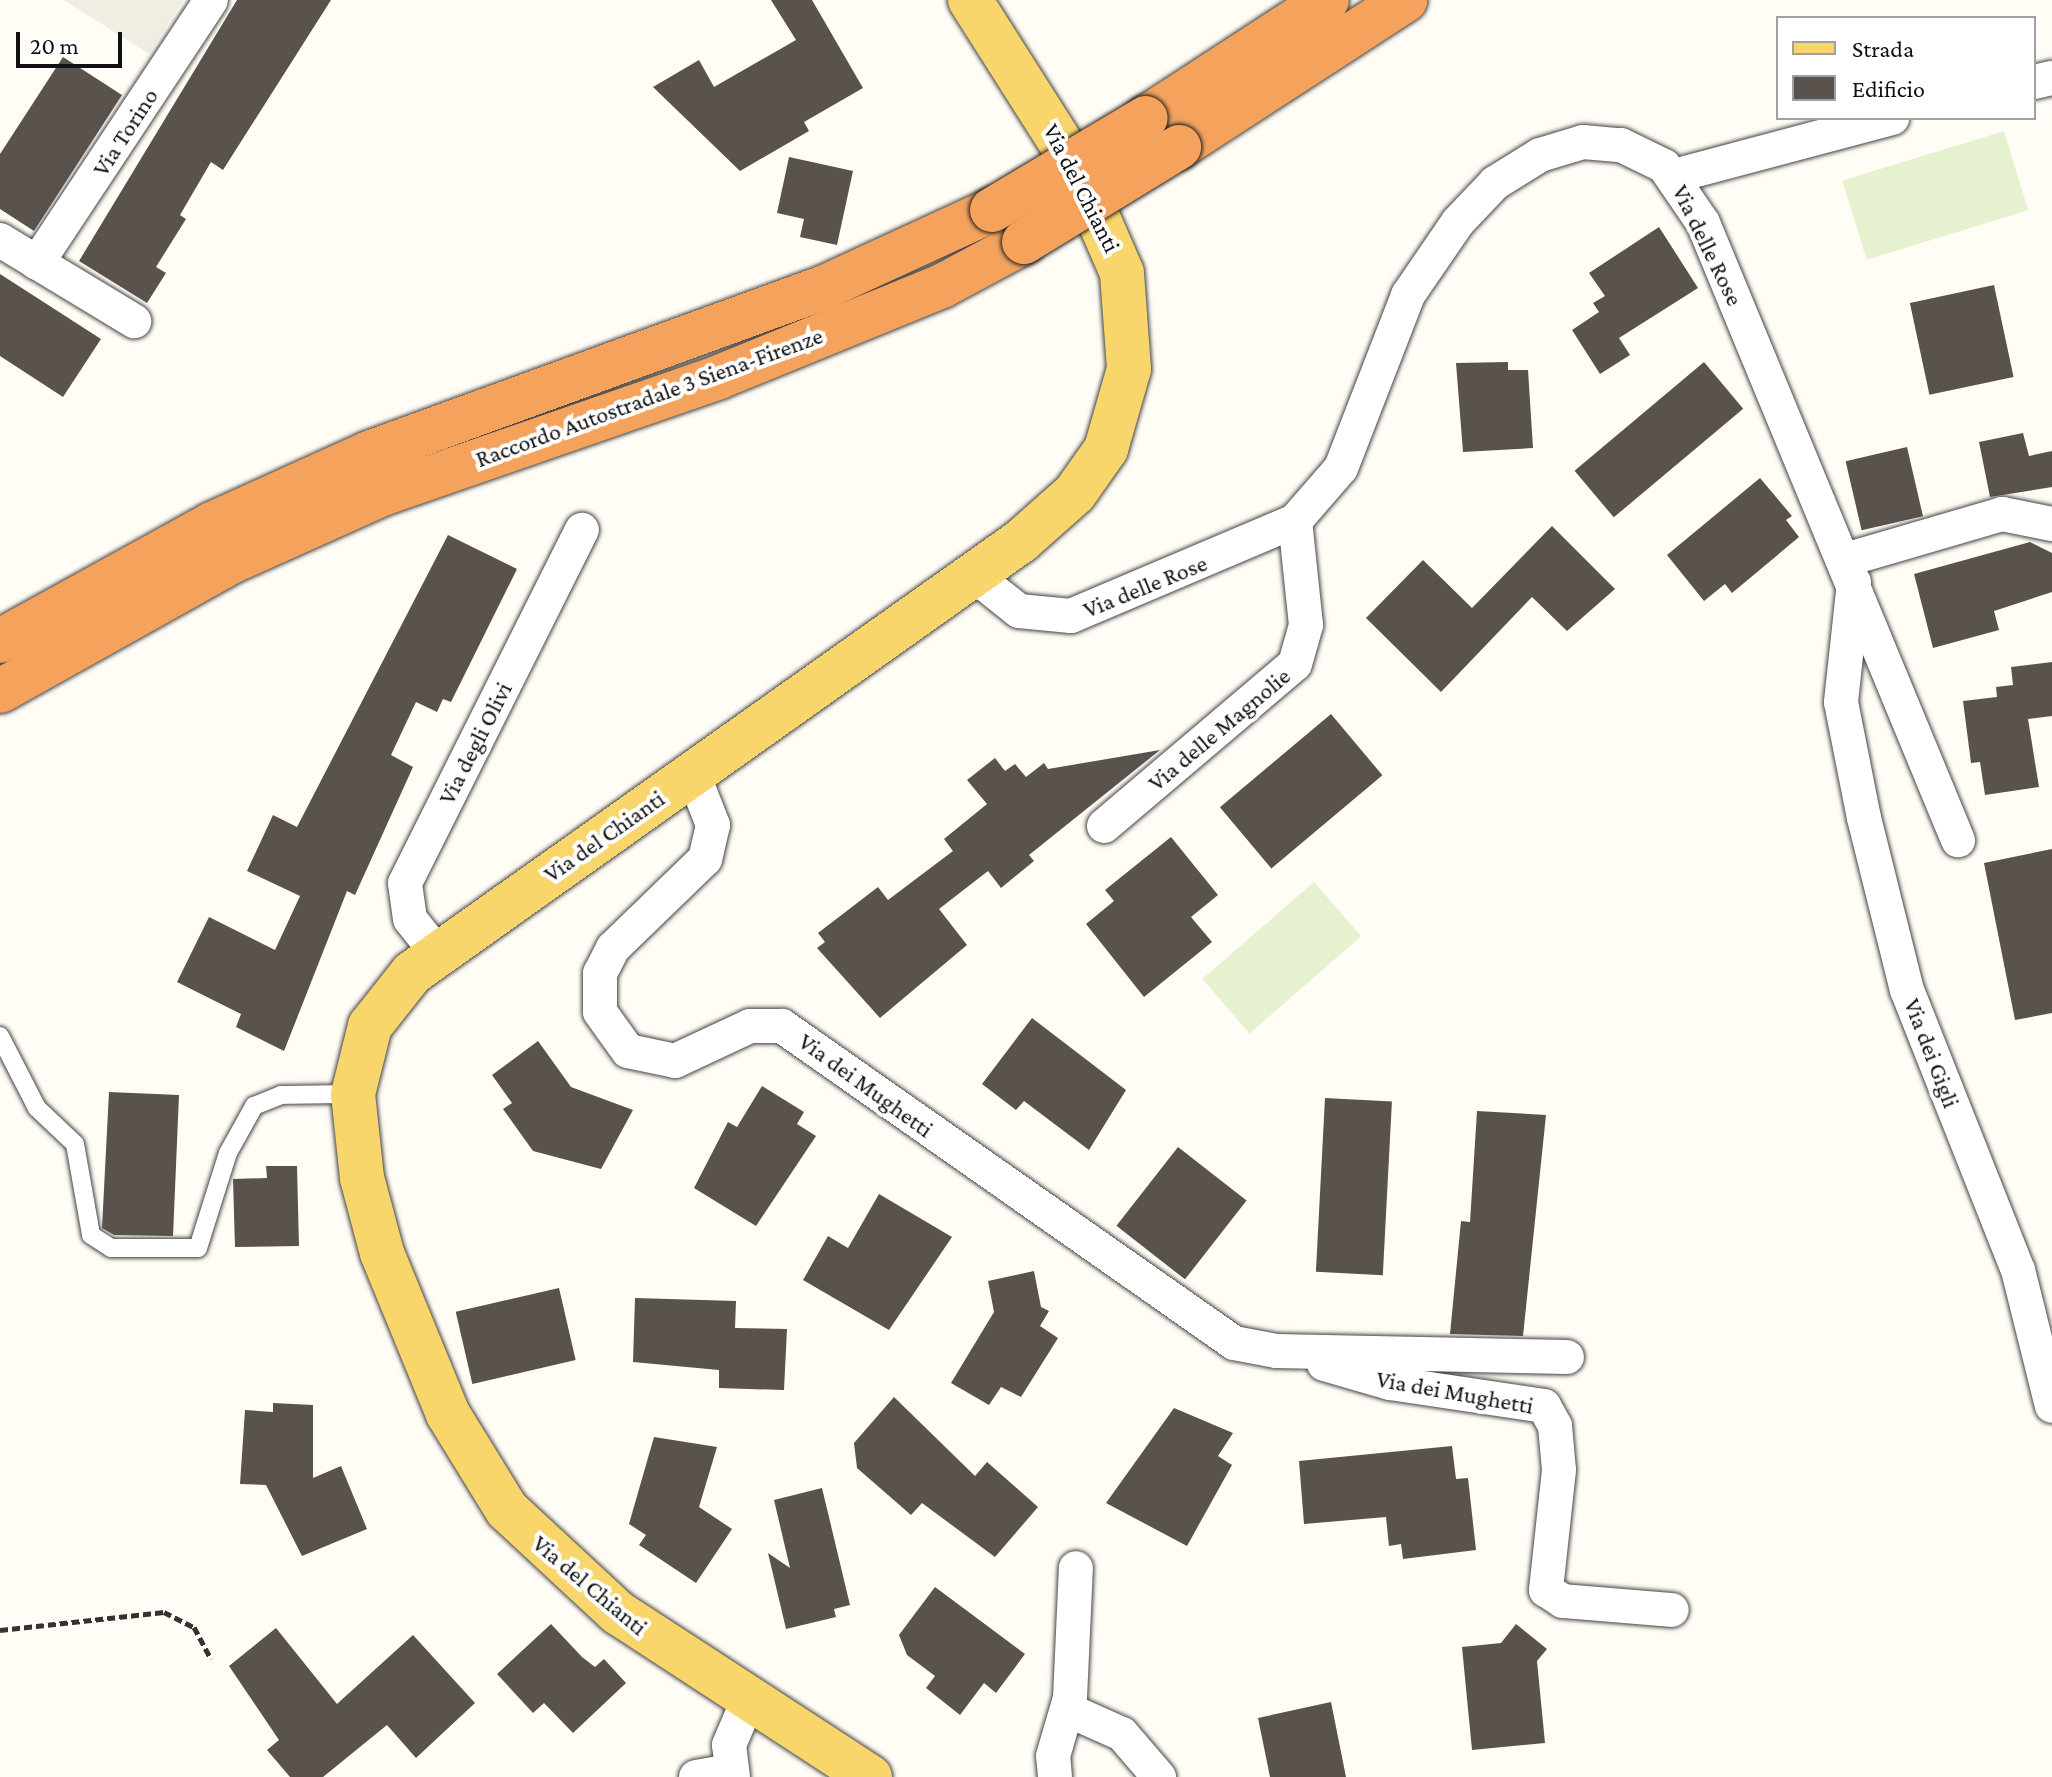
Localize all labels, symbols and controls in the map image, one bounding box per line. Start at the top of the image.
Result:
scale bar [20,16,126,66]
legend [1776,16,2036,120]
text: 20 m [30,32,79,59]
text: Strada [1852,35,1914,62]
text: Edificio [1852,75,1925,102]
street label: Via Torino [86,83,164,181]
street label: Via del Chianti [1037,119,1127,257]
street label: Via delle Rose [1666,180,1750,310]
street label: Raccordo Autostradale 3 Siena-Firenze [472,321,826,473]
street label: Via delle Rose [1079,548,1211,624]
street label: Via delle Magnolie [1142,661,1296,797]
street label: Via degli Olivi [432,677,518,809]
street label: Via del Chianti [538,784,670,888]
street label: Via dei Gigli [1898,994,1966,1112]
street label: Via dei Mughetti [793,1027,939,1143]
street label: Via dei Mughetti [1374,1364,1536,1420]
street label: Via del Chianti [527,1529,653,1641]

